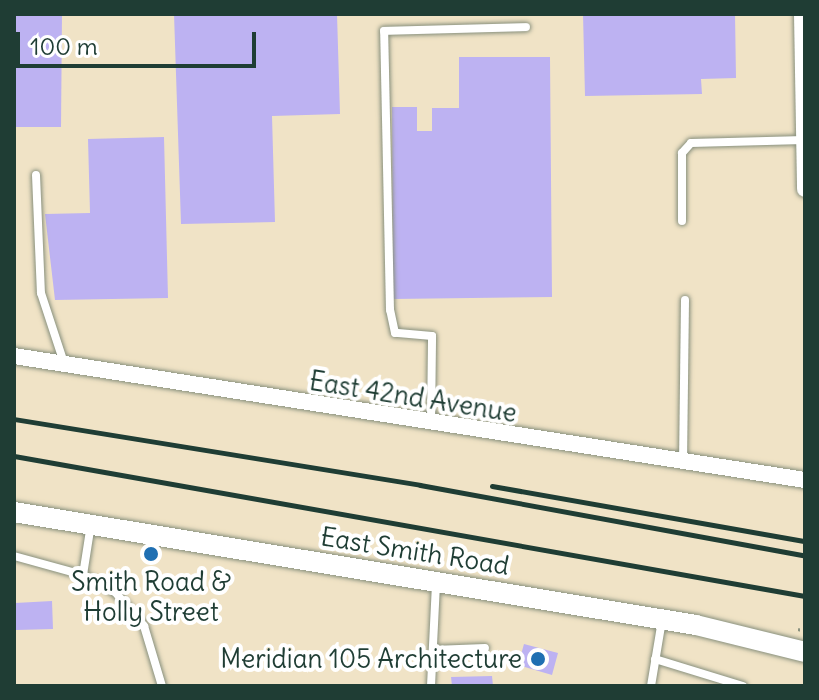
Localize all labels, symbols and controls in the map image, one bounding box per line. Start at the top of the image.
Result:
scale bar [20,16,260,66]
text: 100 m [30,31,98,61]
street label: East 42nd Avenue [307,365,519,429]
street label: East Smith Road [318,521,512,581]
marker: Smith Road & Holly Street [142,545,160,563]
place label: Smith Road & Holly Street [71,566,231,628]
place label: Meridian 105 Architecture [220,643,522,675]
marker: Meridian 105 Architecture [529,650,547,668]

